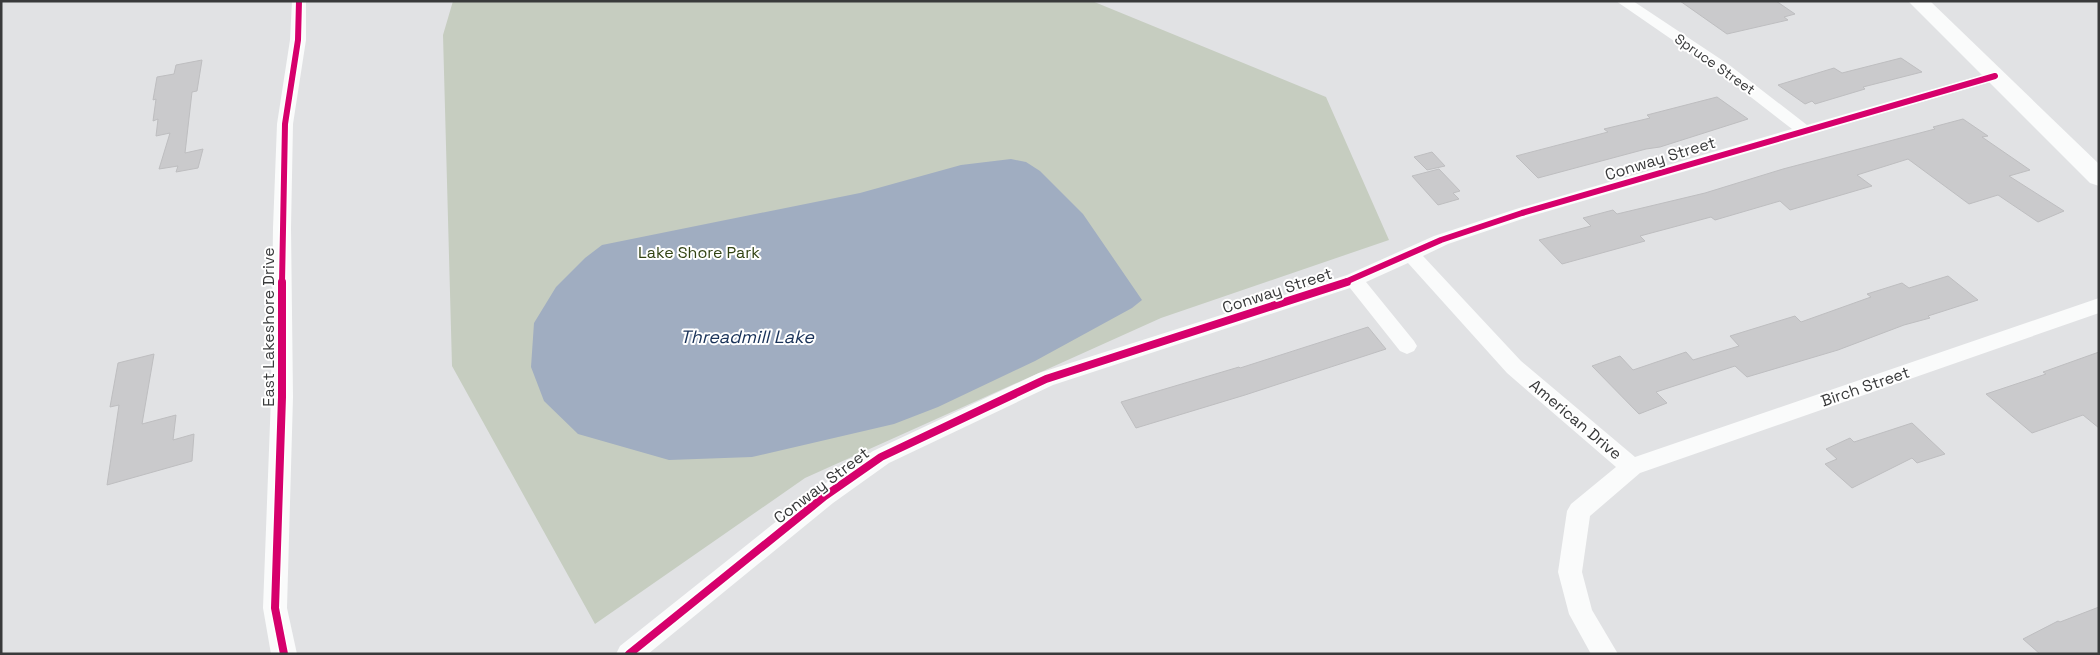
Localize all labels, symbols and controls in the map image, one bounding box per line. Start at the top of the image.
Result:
street label: Spruce Street [1671,30,1759,98]
street label: Conway Street [1602,132,1718,185]
park label: Lake Shore Park [638,242,760,263]
street label: East Lakeshore Drive [258,247,279,407]
street label: Conway Street [1220,263,1335,318]
water label: Threadmill Lake [680,325,815,348]
street label: Birch Street [1818,361,1912,411]
street label: American Drive [1525,375,1626,464]
street label: Conway Street [769,443,873,528]

